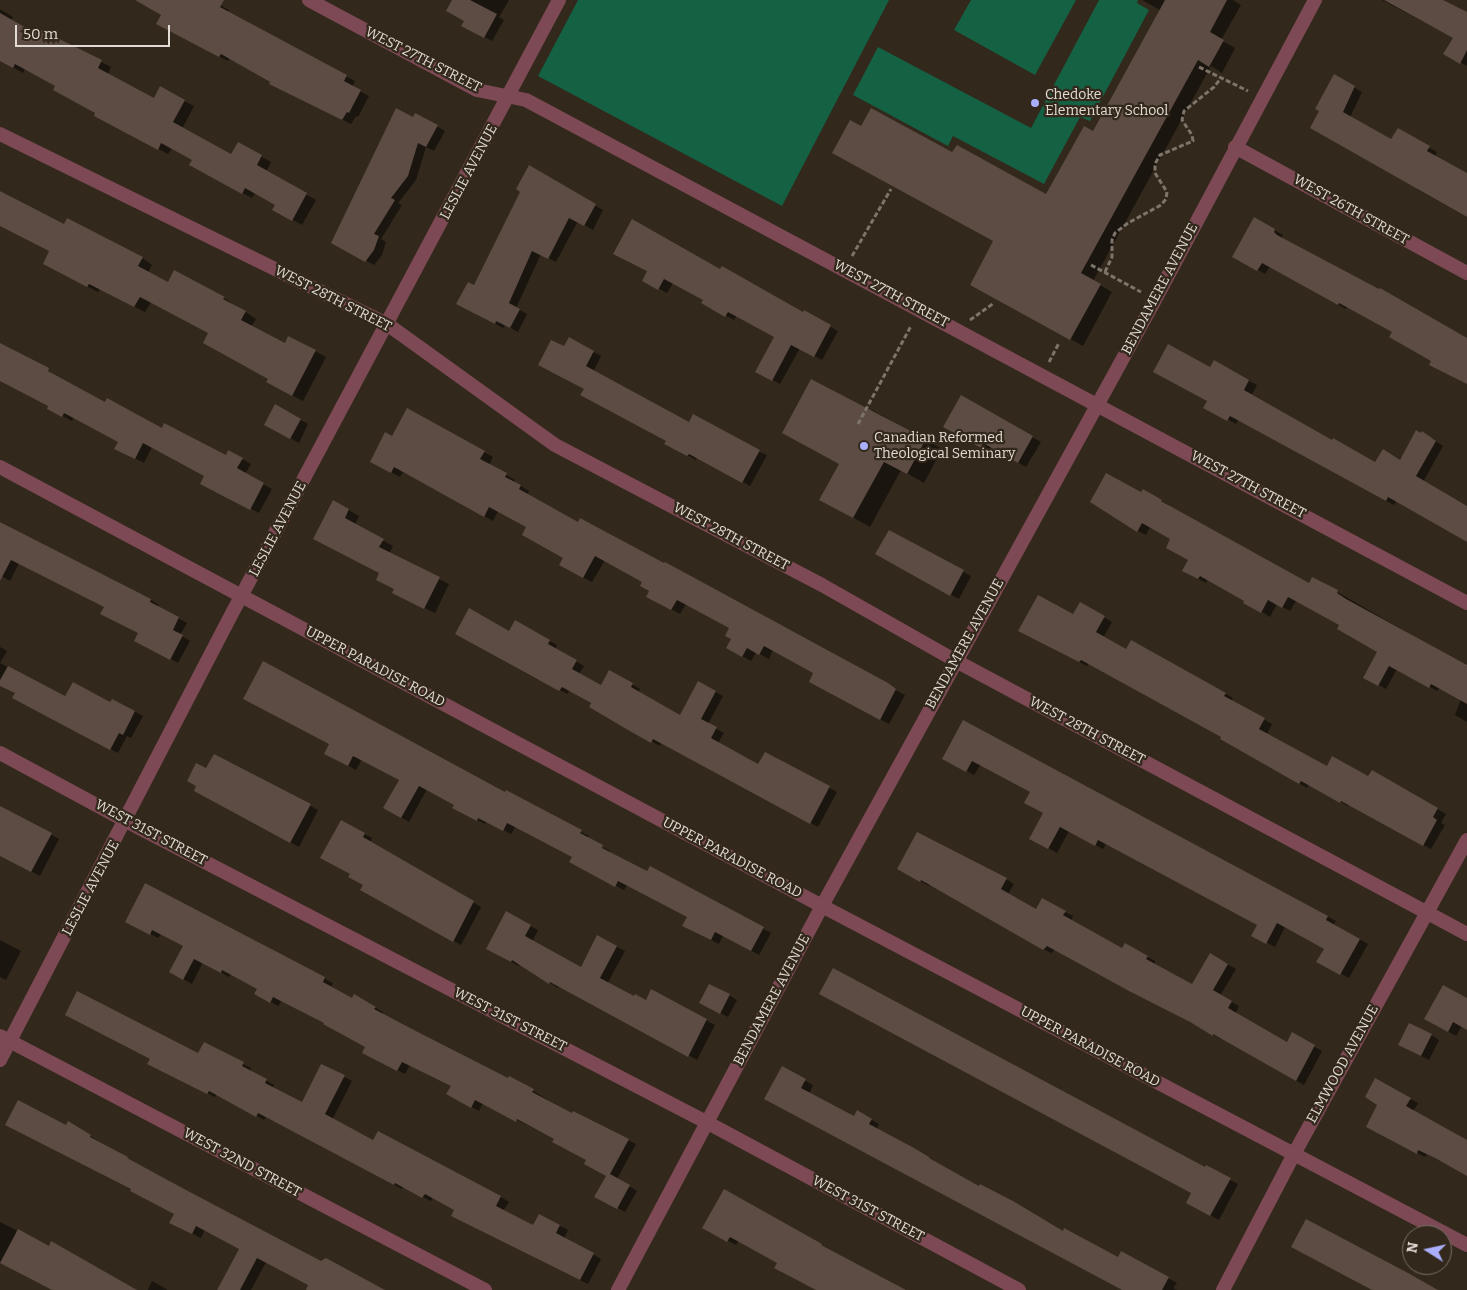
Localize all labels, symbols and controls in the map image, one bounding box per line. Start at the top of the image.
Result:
scale bar [18,15,172,47]
street label: WEST 27TH STREET [362,23,484,97]
text: 50 m [23,25,58,43]
place label: Chedoke Elementary School [1045,87,1168,120]
marker: Chedoke Elementary School [1029,97,1041,109]
street label: LESLIE AVENUE [437,121,501,223]
street label: WEST 26TH STREET [1290,171,1412,249]
street label: BENDAMERE AVENUE [1118,221,1202,357]
street label: WEST 27TH STREET [831,257,951,331]
street label: WEST 28TH STREET [272,262,394,336]
place label: Canadian Reformed Theological Seminary [874,430,1015,462]
marker: Canadian Reformed Theological Seminary [858,440,870,452]
street label: WEST 27TH STREET [1188,448,1308,522]
street label: LESLIE AVENUE [246,478,310,580]
street label: WEST 28TH STREET [670,499,792,575]
street label: BENDAMERE AVENUE [922,576,1008,712]
street label: UPPER PARADISE ROAD [302,623,448,711]
street label: WEST 28TH STREET [1026,693,1148,769]
street label: WEST 31ST STREET [92,796,210,870]
street label: UPPER PARADISE ROAD [659,814,805,902]
street label: LESLIE AVENUE [59,837,123,939]
street label: BENDAMERE AVENUE [730,932,814,1068]
street label: WEST 31ST STREET [451,984,569,1056]
street label: ELMWOOD AVENUE [1303,1002,1383,1126]
street label: UPPER PARADISE ROAD [1017,1003,1163,1091]
street label: WEST 32ND STREET [180,1125,304,1201]
street label: WEST 31ST STREET [809,1172,927,1246]
north arrow [1402,1225,1452,1275]
text: N [1403,1241,1422,1254]

